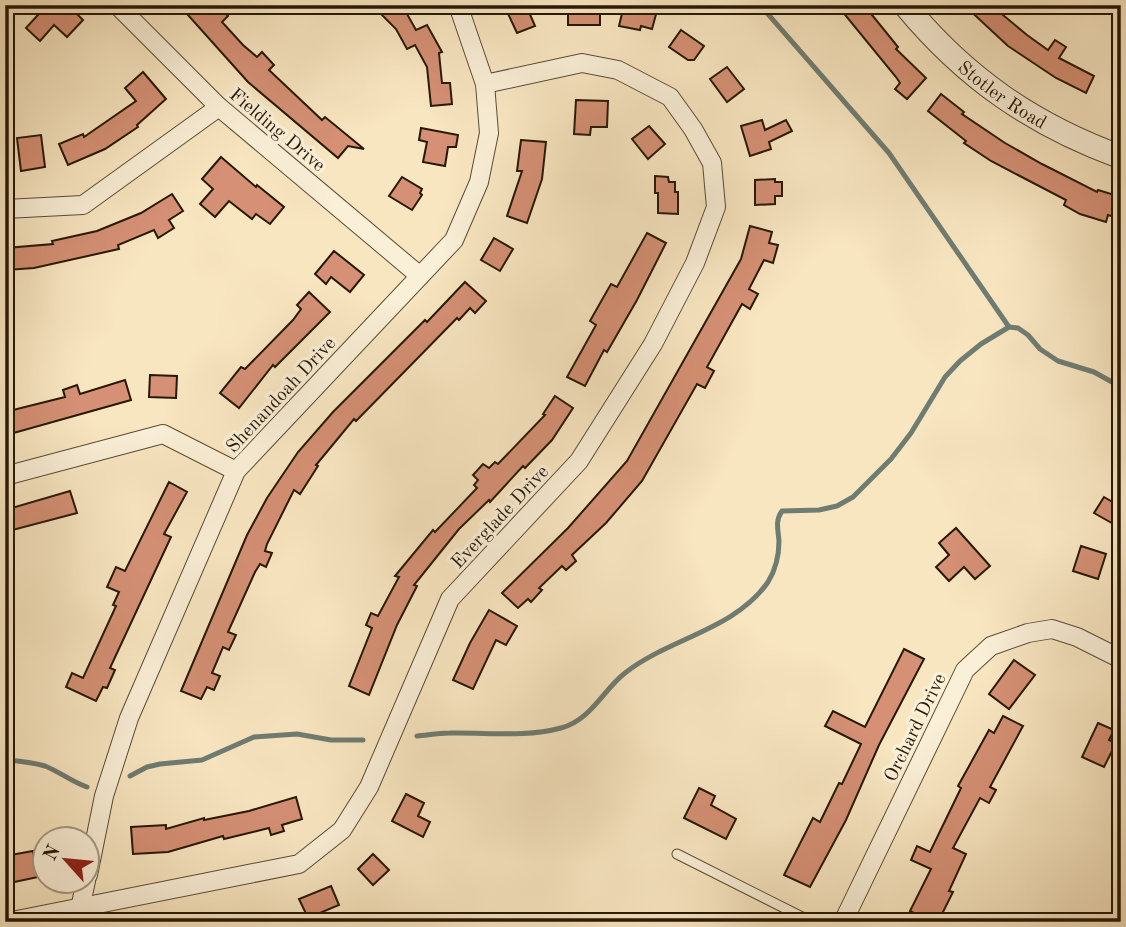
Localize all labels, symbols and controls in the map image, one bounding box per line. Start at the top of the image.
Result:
street label: Stotler Road [953,58,1049,134]
street label: Fielding Drive [225,86,328,176]
street label: Shenandoah Drive [223,334,340,457]
street label: Everglade Drive [448,463,553,573]
street label: Orchard Drive [882,671,951,785]
north arrow [32,825,102,895]
text: N [41,842,65,864]

